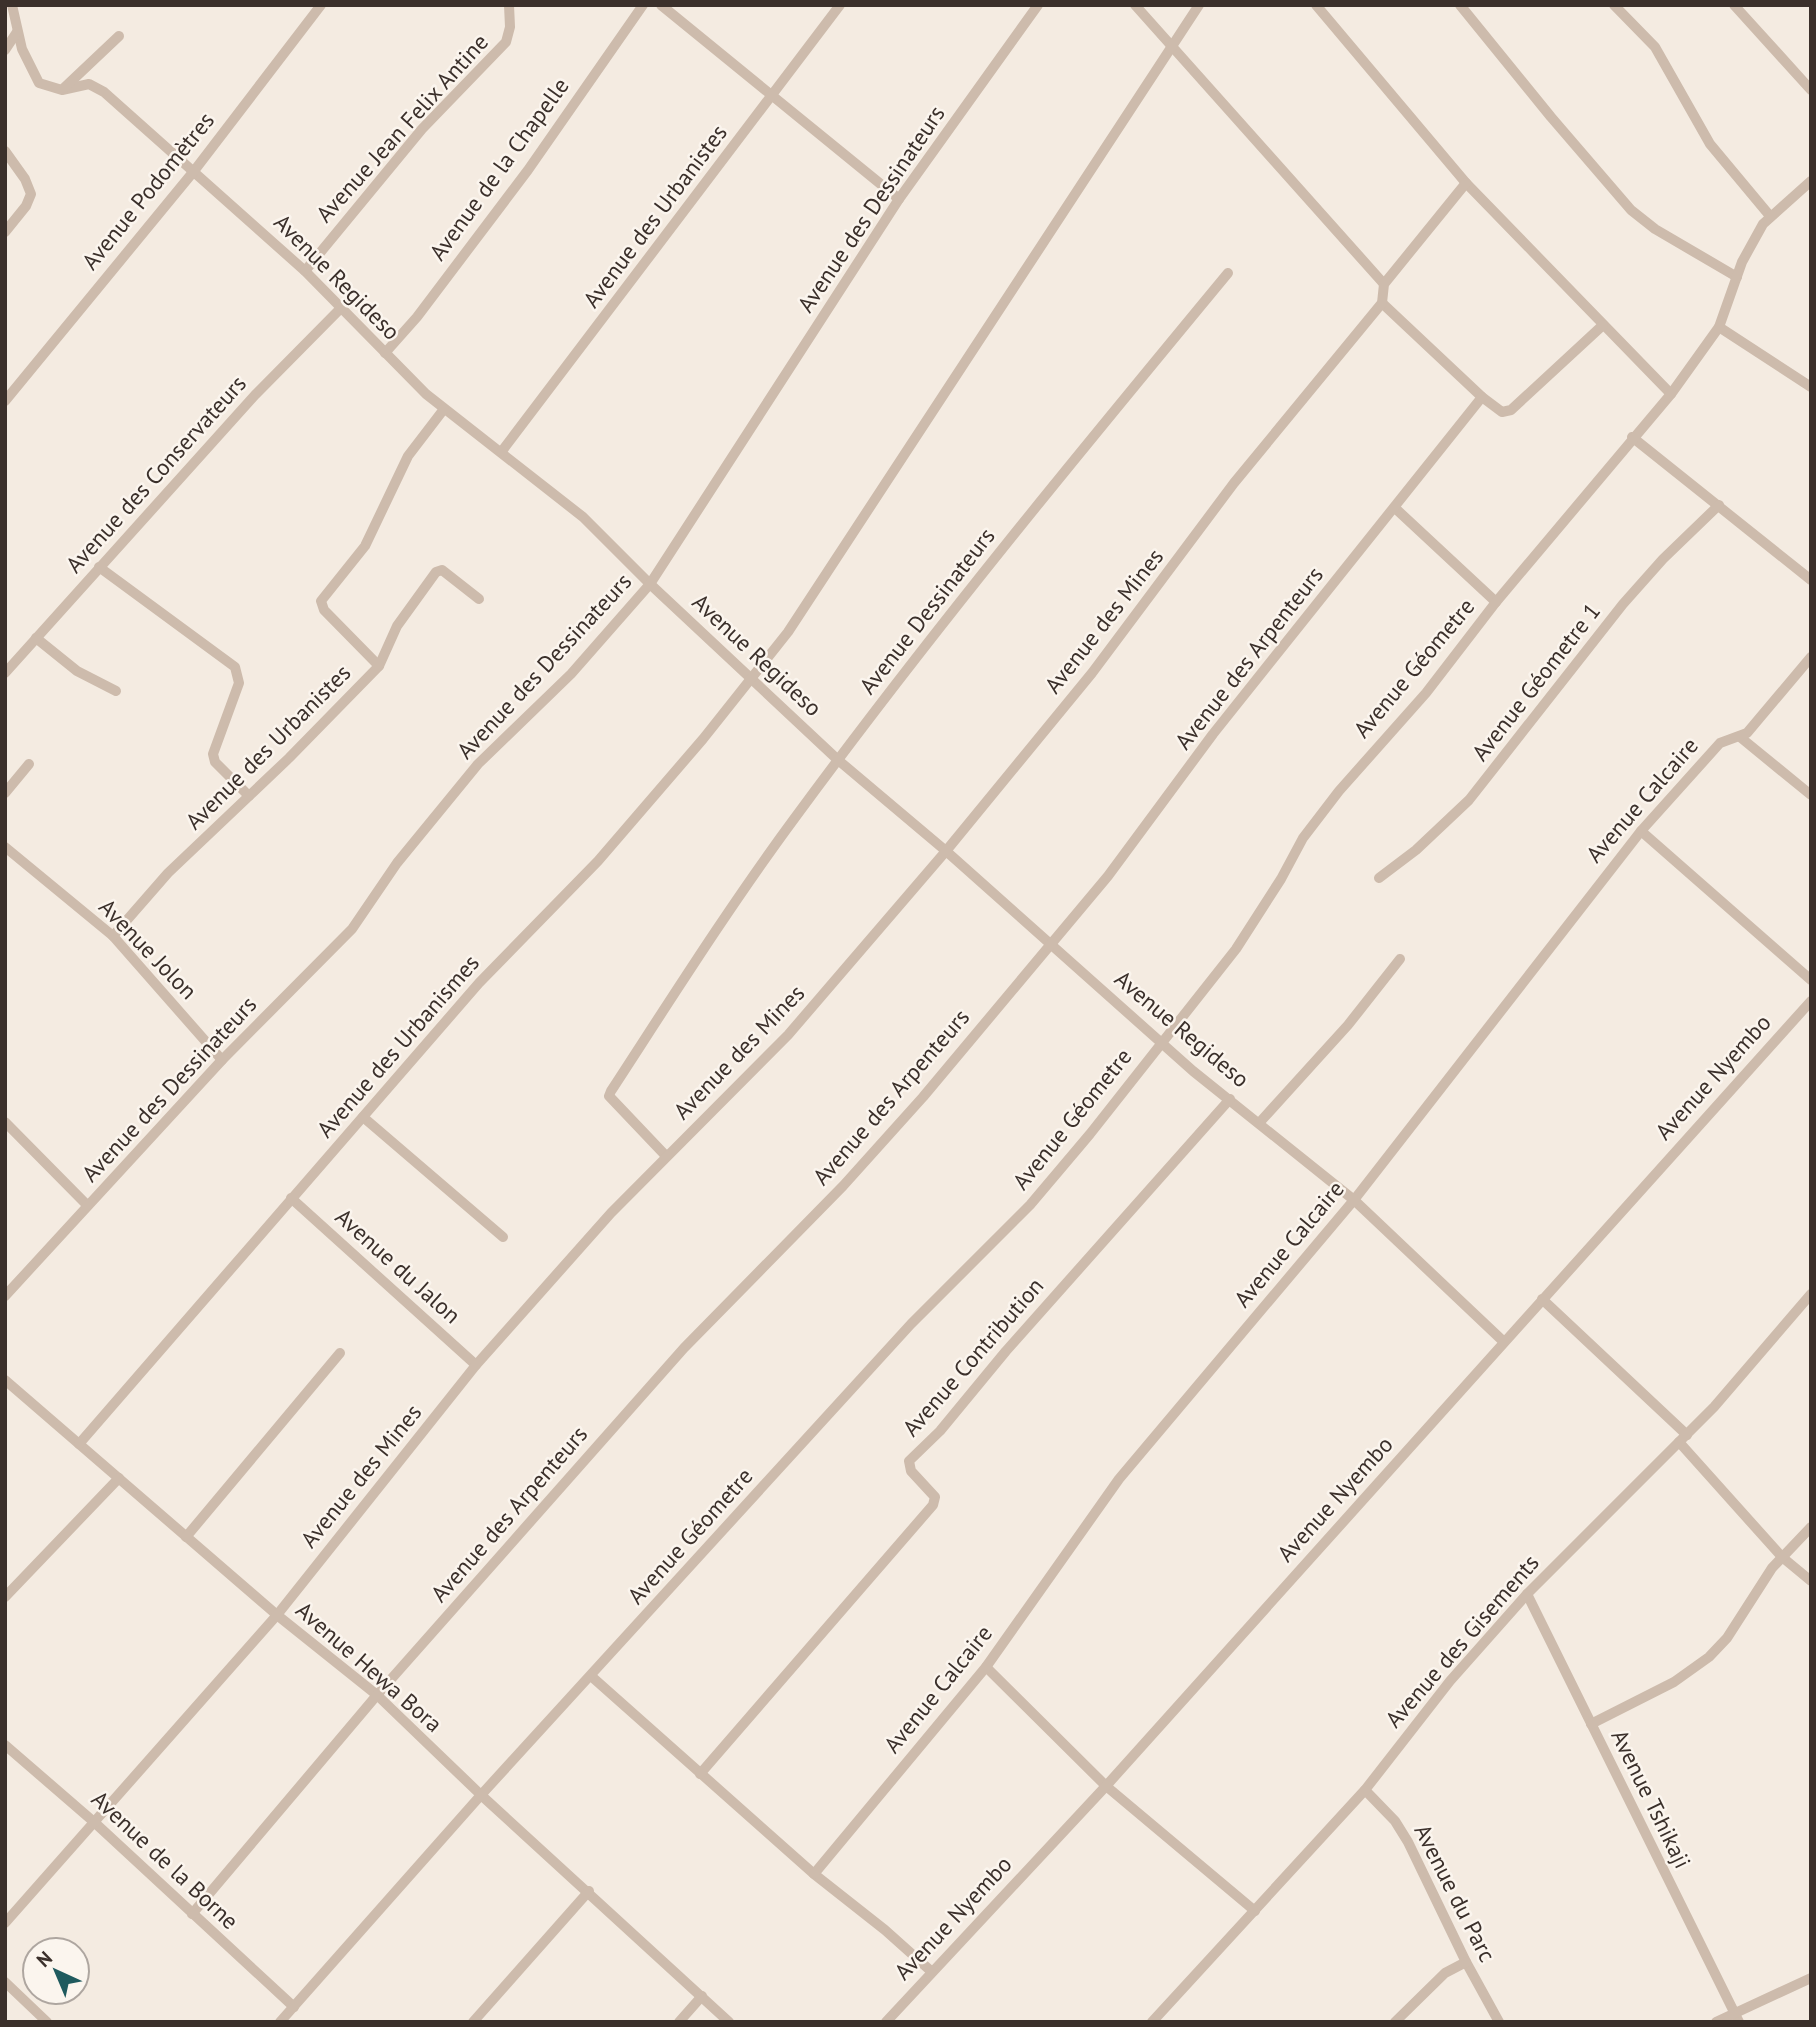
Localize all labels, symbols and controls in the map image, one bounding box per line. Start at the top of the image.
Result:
street label: Avenue Jean Felix Antine [309,27,494,228]
street label: Avenue de la Chapelle [423,72,575,266]
street label: Avenue des Dessinateurs [791,100,951,318]
street label: Avenue Podomètres [75,106,220,275]
street label: Avenue des Urbanistes [576,118,733,313]
street label: Avenue Regideso [268,207,407,346]
street label: Avenue des Conservateurs [59,369,252,578]
street label: Avenue Dessinateurs [853,522,1001,700]
street label: Avenue des Mines [1038,542,1169,699]
street label: Avenue des Arpenteurs [1168,560,1329,755]
street label: Avenue des Dessinateurs [450,567,637,764]
street label: Avenue Regideso [687,587,828,722]
street label: Avenue Géometre [1347,592,1480,743]
street label: Avenue Géometre 1 [1465,597,1606,766]
street label: Avenue des Urbanistes [179,658,356,835]
street label: Avenue Calcaire [1579,731,1704,868]
street label: Avenue Jolon [93,892,203,1005]
street label: Avenue des Urbanismes [310,948,485,1143]
street label: Avenue Regideso [1109,964,1255,1093]
street label: Avenue des Mines [667,978,810,1125]
street label: Avenue des Dessinateurs [75,990,262,1187]
street label: Avenue des Arpenteurs [806,1003,975,1191]
street label: Avenue Nyembo [1649,1008,1777,1145]
street label: Avenue Géometre [1006,1042,1137,1195]
street label: Avenue Calcaire [1227,1174,1350,1313]
street label: Avenue du Jalon [330,1202,467,1329]
street label: Avenue Contribution [896,1271,1049,1442]
street label: Avenue des Mines [294,1398,427,1553]
street label: Avenue des Arpenteurs [424,1420,593,1608]
street label: Avenue Nyembo [1271,1430,1399,1567]
street label: Avenue Géometre [621,1462,758,1610]
street label: Avenue des Gisements [1379,1548,1545,1733]
street label: Avenue Hewa Bora [290,1595,448,1738]
street label: Avenue Calcaire [877,1619,998,1759]
street label: Avenue Tshikaji [1605,1725,1698,1873]
street label: Avenue de la Borne [86,1784,245,1935]
street label: Avenue du Parc [1408,1819,1503,1966]
street label: Avenue Nyembo [888,1850,1017,1986]
north arrow [21,1936,91,2006]
text: N [31,1946,57,1972]

